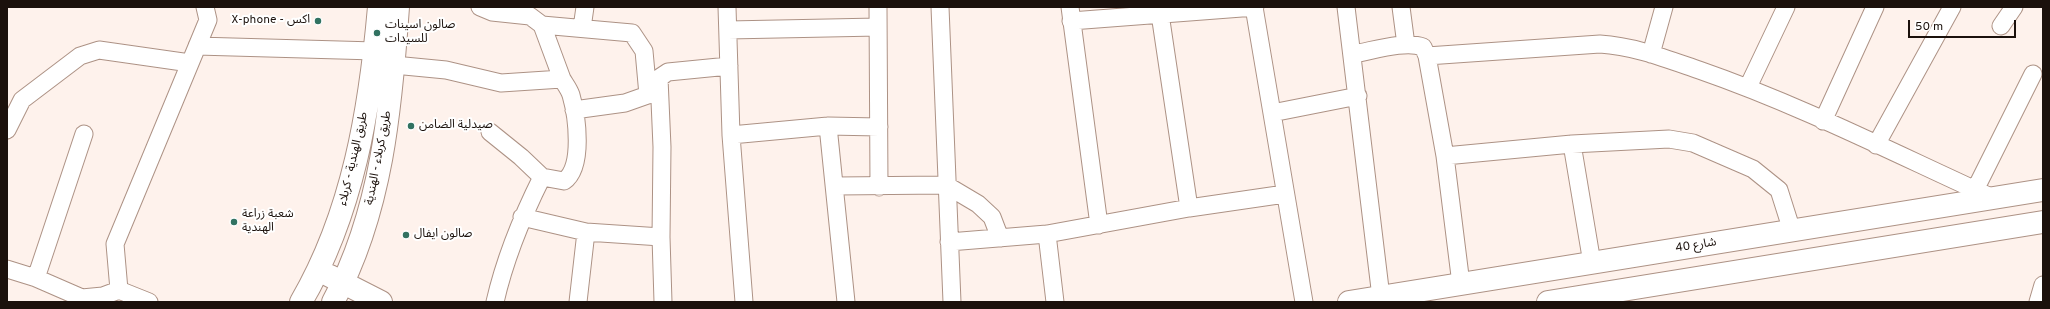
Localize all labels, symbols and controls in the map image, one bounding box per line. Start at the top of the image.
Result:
scale bar [1910,12,2018,38]
place label: X-phone - اكس [231,14,310,28]
marker: X-phone - اكس [313,16,323,26]
place label: صالون اسينات للسيدات [385,19,455,47]
text: 50 m [1915,19,1943,35]
marker: صالون اسينات للسيدات [372,28,382,38]
street label: طريق كربلاء - الهندية [363,110,395,206]
street label: طريق الهندية - كربلاء [336,111,372,207]
place label: صيدلية الضامن [419,119,493,133]
marker: صيدلية الضامن [406,121,416,131]
place label: شعبة زراعة الهندية [242,208,294,236]
marker: شعبة زراعة الهندية [229,217,239,227]
place label: صالون ايفال [414,228,472,242]
marker: صالون ايفال [401,230,411,240]
street label: شارع 40 [1674,236,1718,256]

